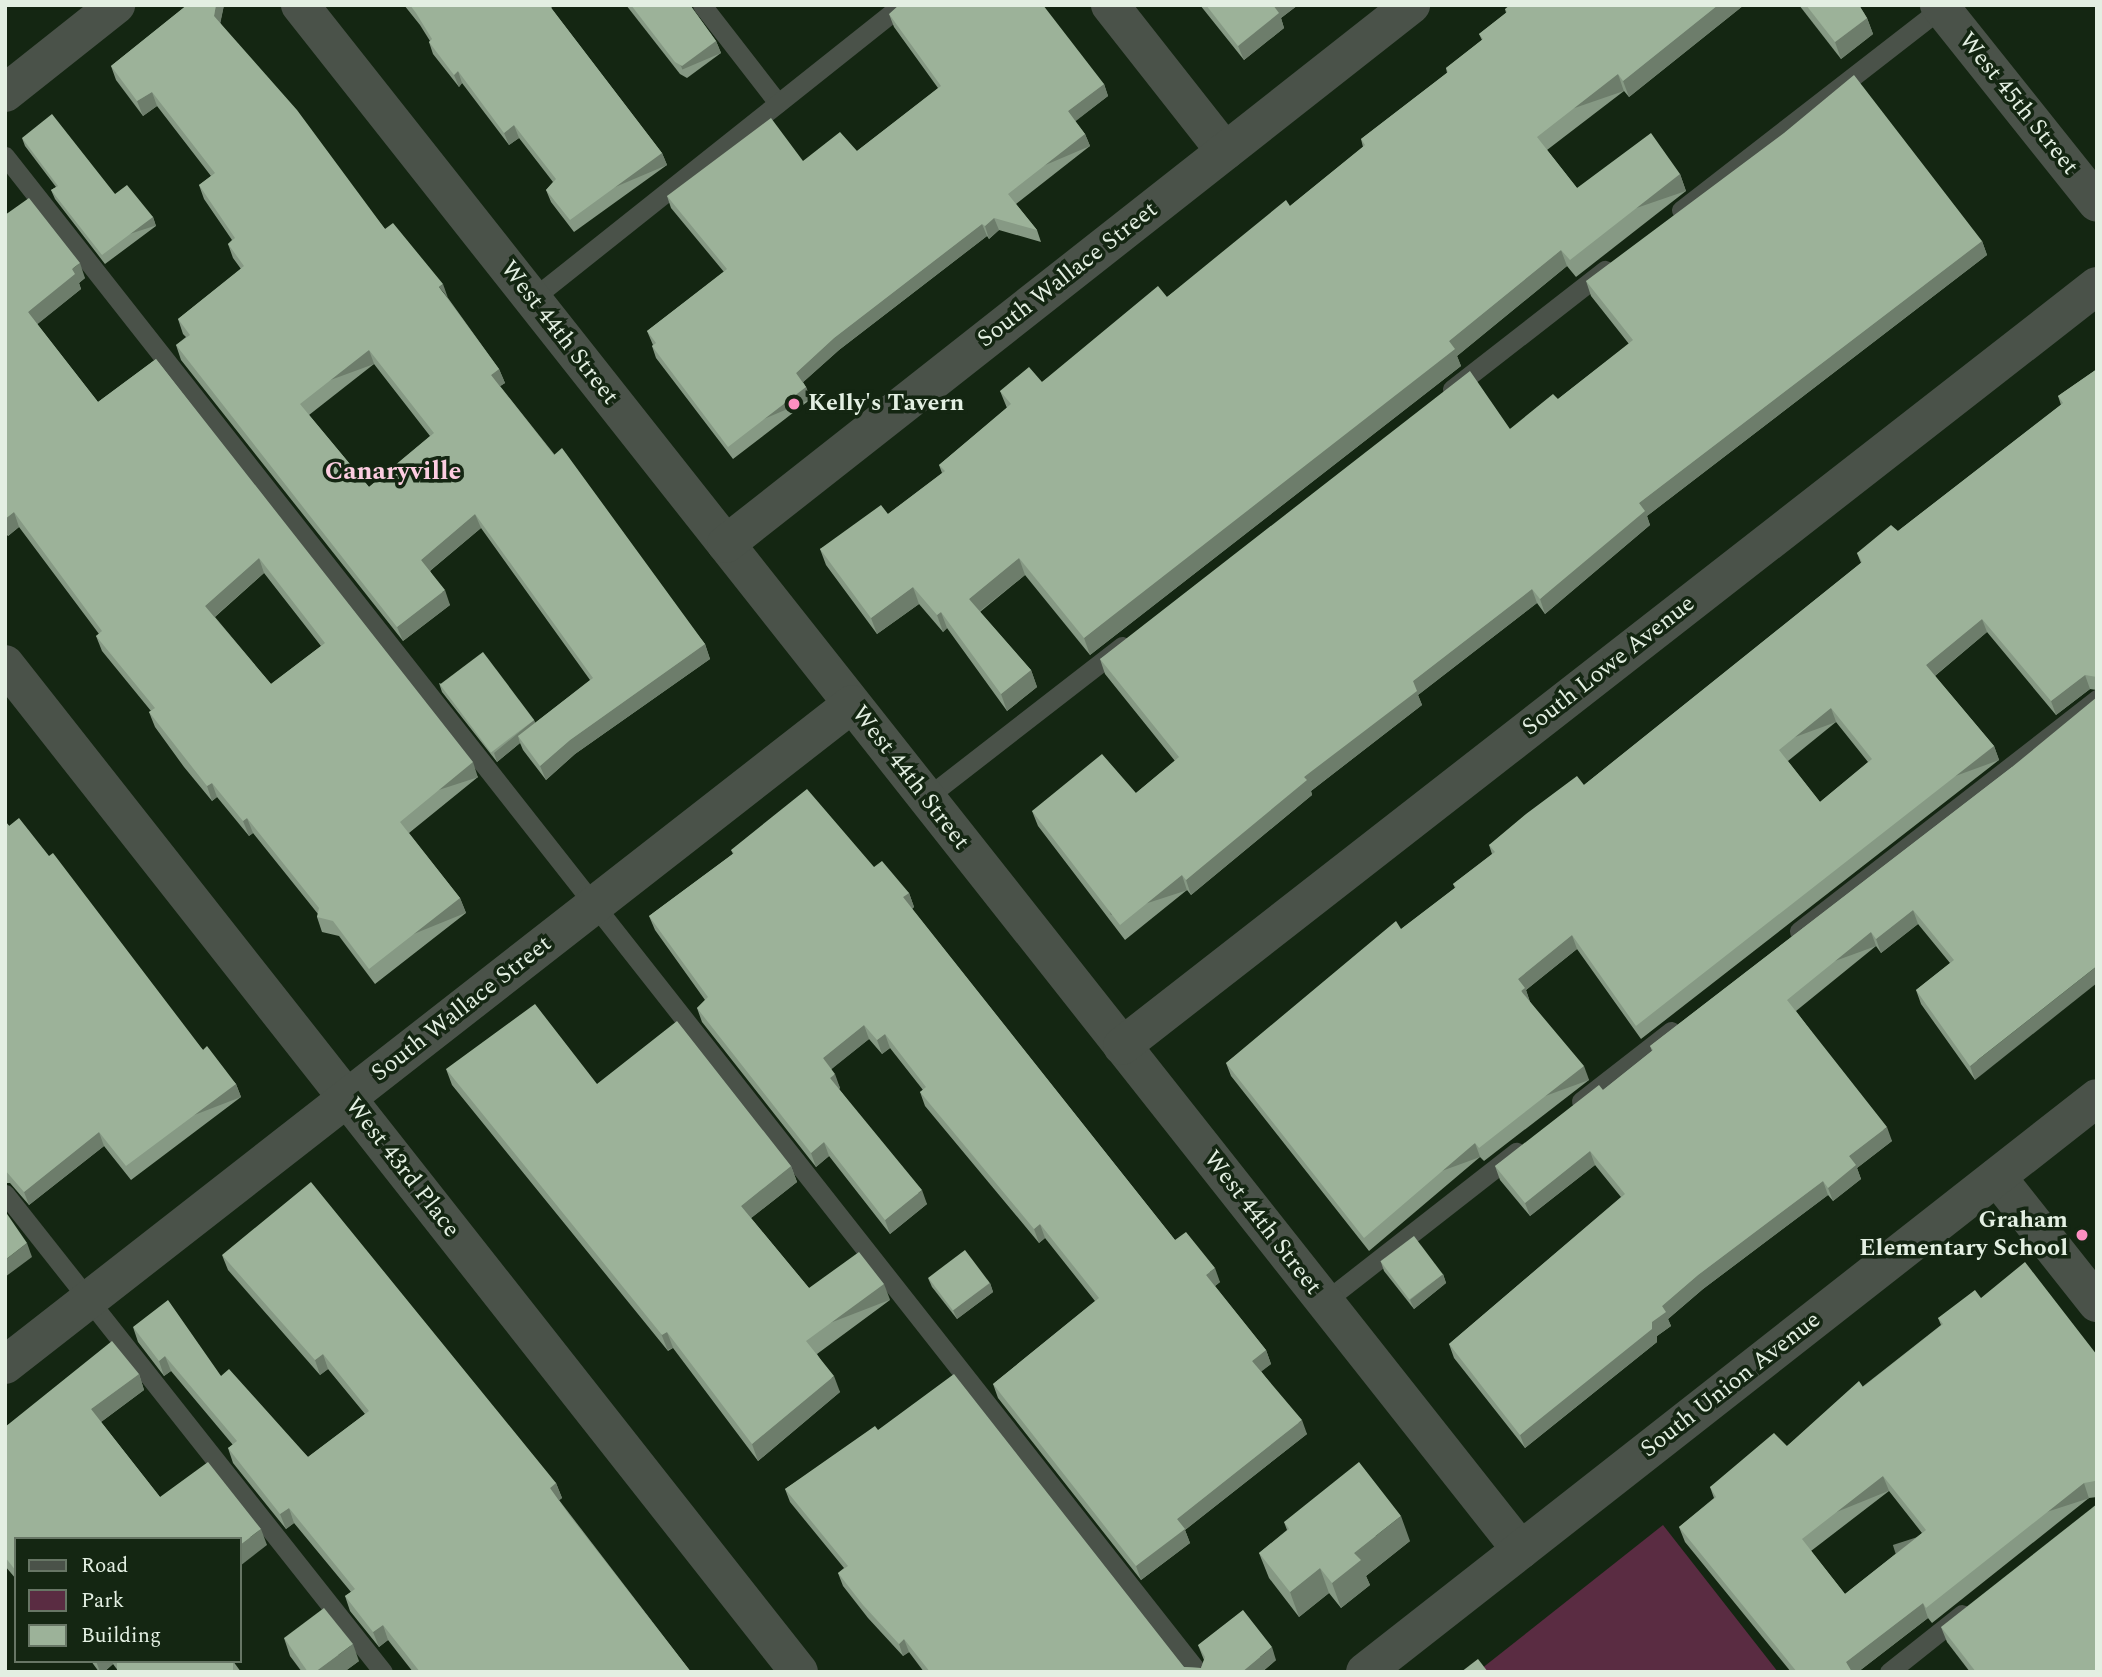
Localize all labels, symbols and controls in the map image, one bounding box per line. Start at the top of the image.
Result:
street label: West 45th Street [1952,27,2084,181]
street label: South Wallace Street [972,196,1164,354]
street label: West 44th Street [494,255,624,411]
place label: Kelly's Tavern [808,390,964,418]
marker: Kelly's Tavern [786,396,802,412]
district label: Canaryville [325,456,461,488]
street label: South Lowe Avenue [1517,590,1701,742]
street label: West 44th Street [845,700,975,856]
street label: South Wallace Street [366,930,558,1088]
street label: West 43rd Place [338,1092,466,1244]
street label: West 44th Street [1197,1145,1327,1301]
place label: Graham Elementary School [1859,1207,2068,1263]
marker: Graham Elementary School [2074,1227,2090,1243]
street label: South Union Avenue [1635,1306,1827,1464]
legend [14,1537,242,1663]
text: Road [81,1550,128,1582]
text: Park [81,1585,124,1617]
text: Building [81,1620,161,1652]

